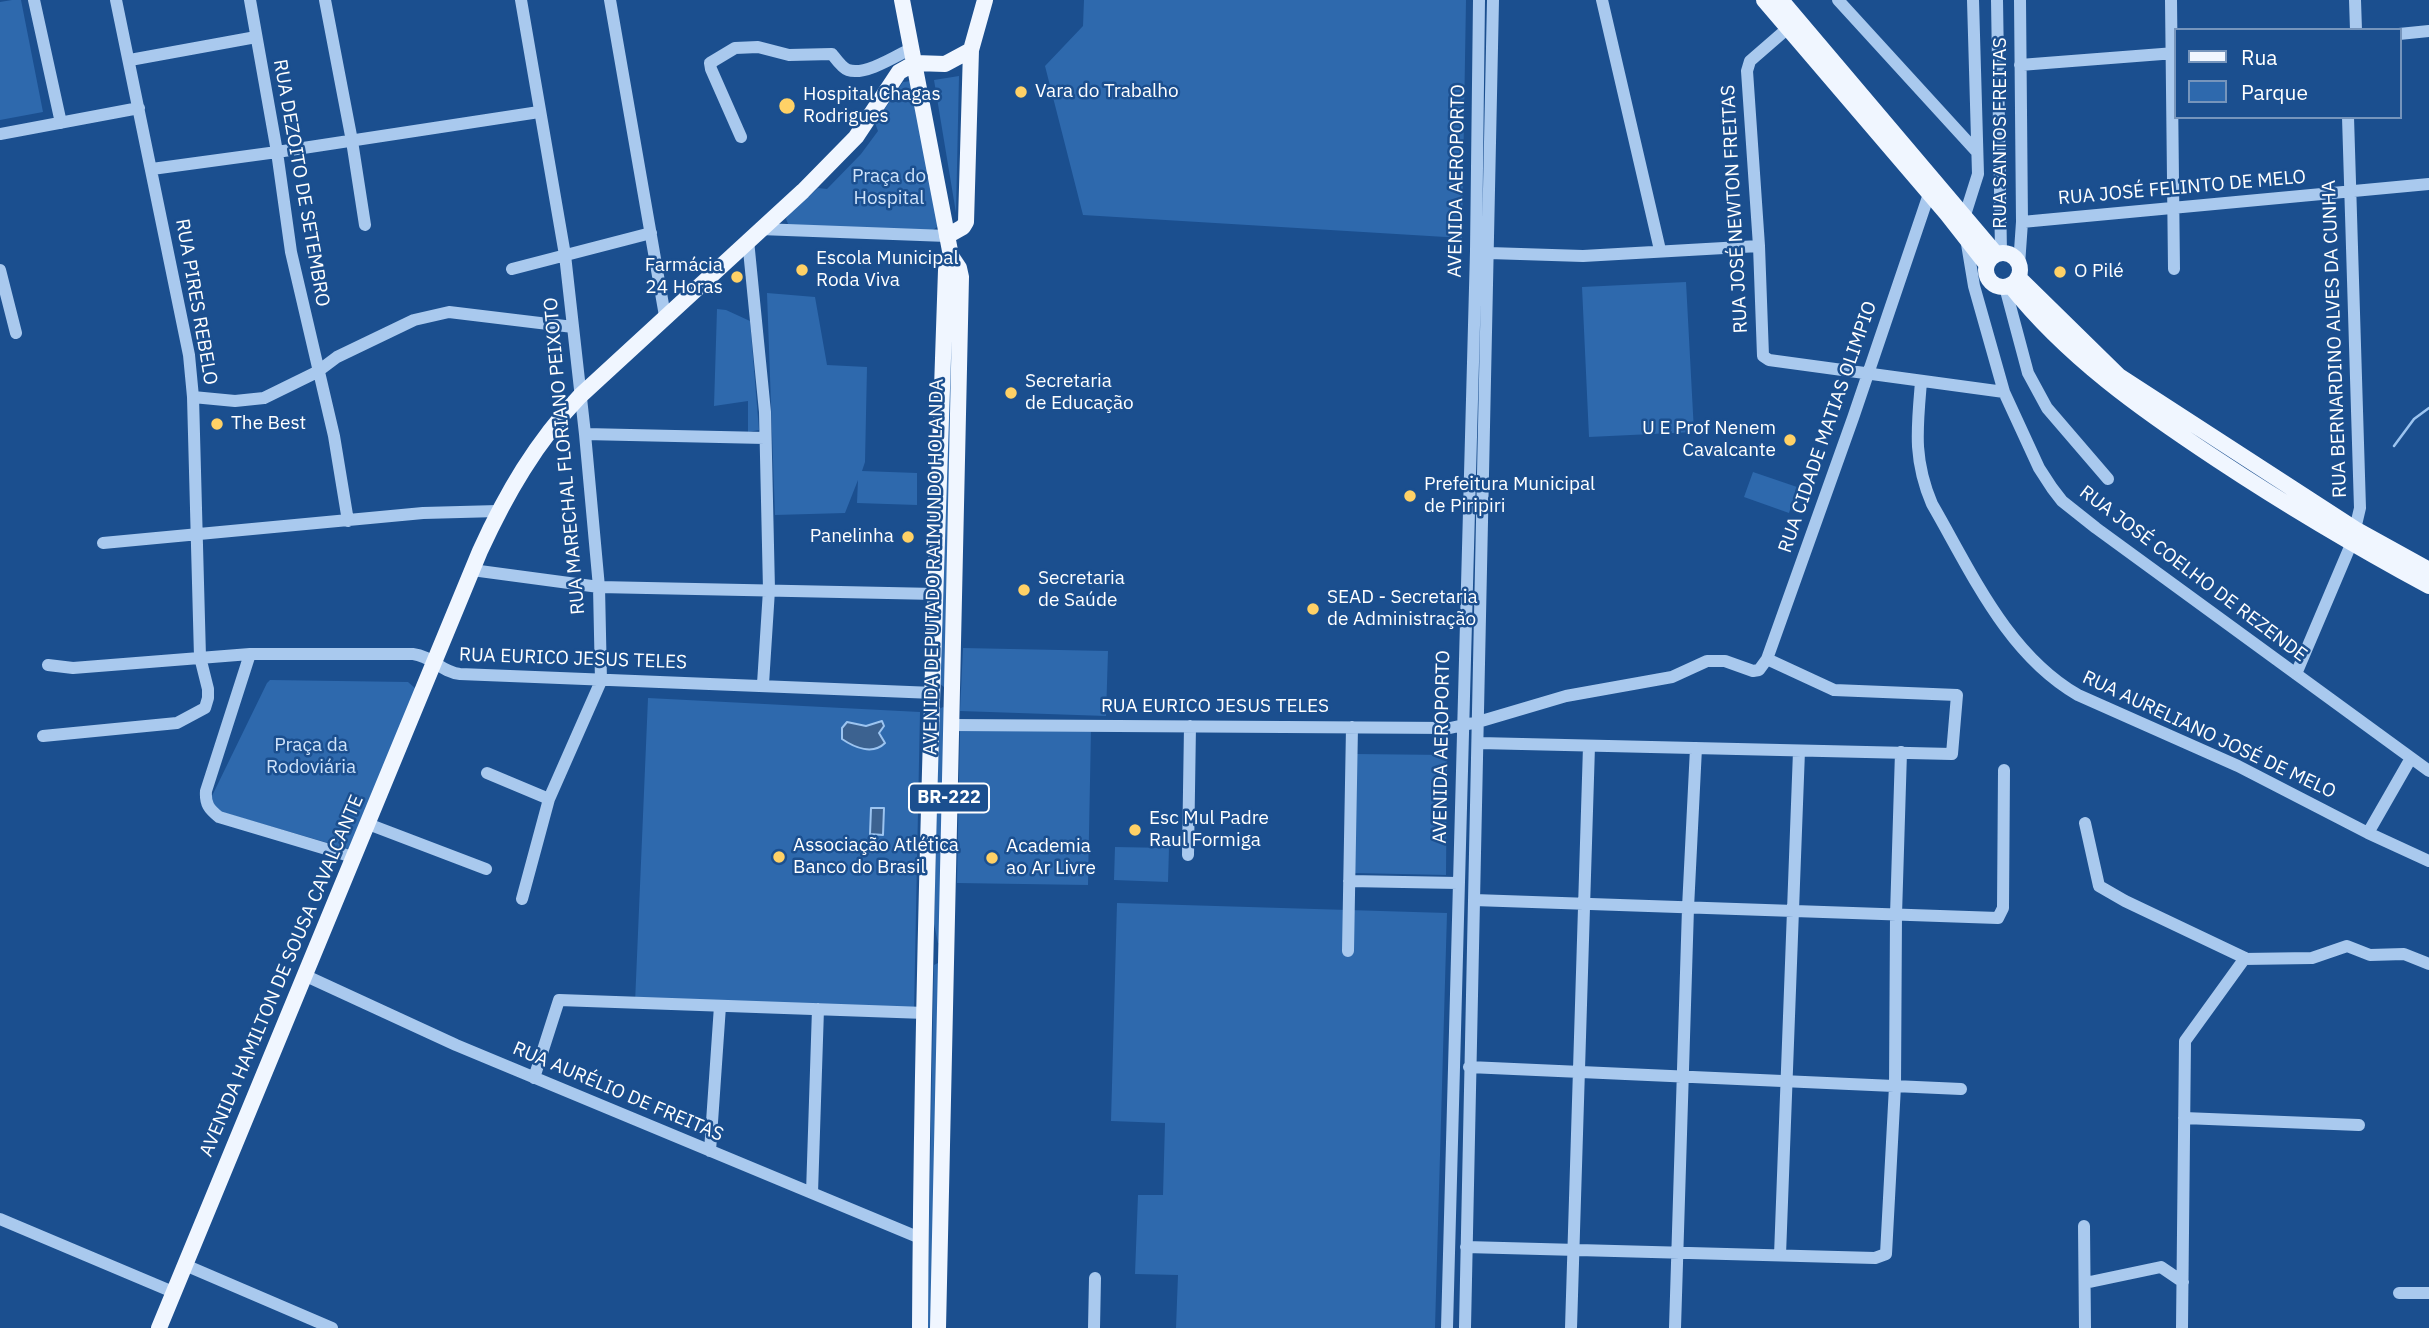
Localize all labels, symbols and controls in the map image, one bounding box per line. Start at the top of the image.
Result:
legend [2174,28,2401,119]
street label: RUA SANTOS FREITAS [1990,37,2012,229]
text: Rua [2241,43,2278,71]
street label: RUA DEZOITO DE SETEMBRO [268,58,334,308]
text: Parque [2241,78,2308,106]
place label: Vara do Trabalho [1035,81,1179,103]
place label: Hospital Chagas Rodrigues [803,84,941,128]
marker: Vara do Trabalho [1013,84,1029,100]
street label: AVENIDA AEROPORTO [1444,84,1470,278]
street label: RUA JOSÉ NEWTON FREITAS [1717,84,1753,334]
marker: Hospital Chagas Rodrigues [777,96,797,116]
park label: Praça do Hospital [852,166,926,210]
street label: RUA JOSÉ FELINTO DE MELO [2057,166,2307,210]
street label: RUA BERNARDINO ALVES DA CUNHA [2318,180,2352,498]
street label: RUA PIRES REBELO [170,217,222,387]
place label: Escola Municipal Roda Viva [816,248,959,292]
place label: Farmácia 24 Horas [645,255,723,299]
place label: O Pilé [2074,261,2124,283]
marker: Escola Municipal Roda Viva [794,262,810,278]
marker: O Pilé [2052,264,2068,280]
marker: Farmácia 24 Horas [729,269,745,285]
street label: RUA MARECHAL FLORIANO PEIXOTO [540,296,590,616]
street label: RUA CIDADE MATIAS OLIMPIO [1774,298,1882,556]
place label: Secretaria de Educação [1025,371,1134,415]
street label: AVENIDA DEPUTADO RAIMUNDO HOLANDA [919,379,949,755]
marker: Secretaria de Educação [1003,385,1019,401]
place label: The Best [231,413,306,435]
marker: The Best [209,416,225,432]
place label: U E Prof Nenem Cavalcante [1642,418,1776,462]
marker: U E Prof Nenem Cavalcante [1782,432,1798,448]
place label: Prefeitura Municipal de Piripiri [1424,474,1595,518]
street label: RUA JOSÉ COELHO DE REZENDE [2075,481,2311,667]
marker: Prefeitura Municipal de Piripiri [1402,488,1418,504]
place label: Panelinha [810,526,894,548]
marker: Panelinha [900,529,916,545]
place label: Secretaria de Saúde [1038,568,1125,612]
marker: Secretaria de Saúde [1016,582,1032,598]
place label: SEAD - Secretaria de Administração [1327,587,1478,631]
marker: SEAD - Secretaria de Administração [1305,601,1321,617]
street label: RUA EURICO JESUS TELES [459,644,687,674]
street label: AVENIDA AEROPORTO [1429,650,1455,844]
street label: RUA AURELIANO JOSÉ DE MELO [2079,666,2339,804]
street label: RUA EURICO JESUS TELES [1101,696,1329,718]
park label: Praça da Rodoviária [266,735,356,779]
road number: BR-222 [909,784,989,812]
street label: AVENIDA HAMILTON DE SOUSA CAVALCANTE [195,792,369,1160]
place label: Esc Mul Padre Raul Formiga [1149,808,1269,852]
marker: Esc Mul Padre Raul Formiga [1127,822,1143,838]
place label: Associação Atlética Banco do Brasil [793,835,959,879]
place label: Academia ao Ar Livre [1006,836,1096,880]
marker: Associação Atlética Banco do Brasil [771,849,787,865]
marker: Academia ao Ar Livre [984,850,1000,866]
street label: RUA AURÉLIO DE FREITAS [509,1037,727,1147]

